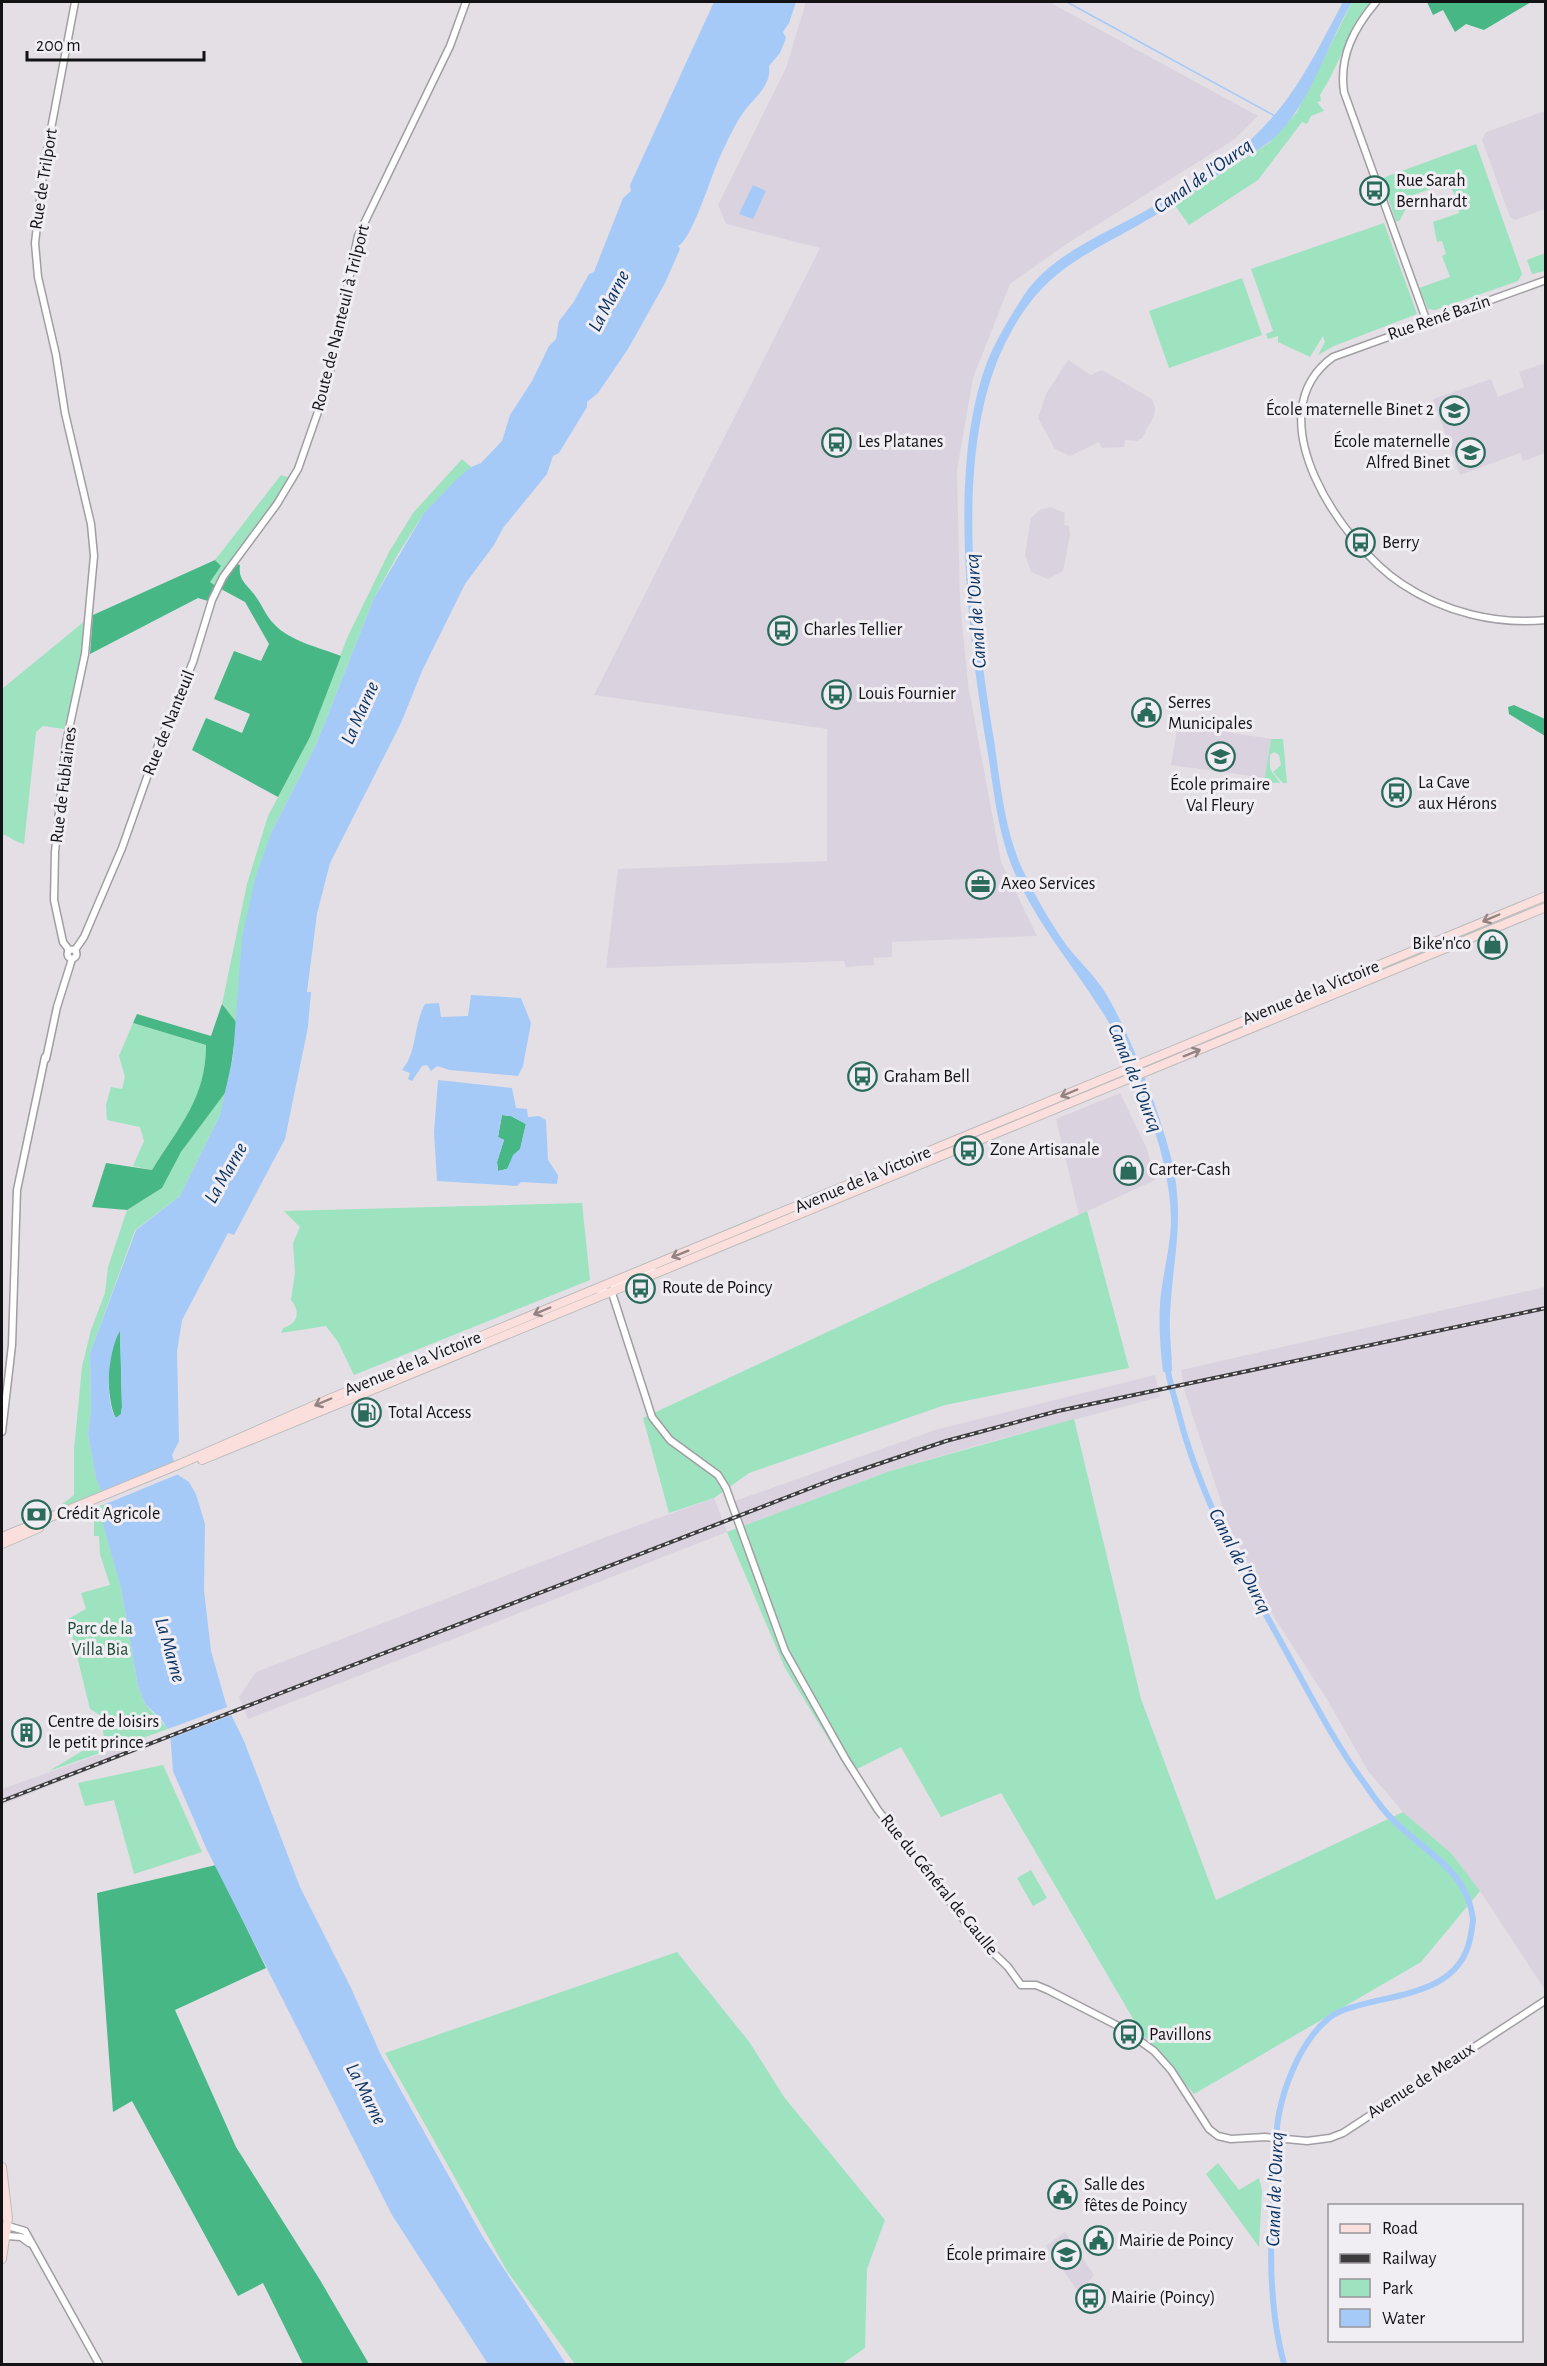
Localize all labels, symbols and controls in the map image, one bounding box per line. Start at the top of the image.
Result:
scale bar [27,24,204,62]
text: 200 m [36,37,81,55]
street label: Rue de Trilport [27,127,61,231]
water label: Canal de l'Ourcq [1150,135,1256,217]
place label: Rue Sarah Bernhardt [1396,172,1468,211]
bus stop icon: Rue Sarah Bernhardt [1359,175,1391,207]
street label: Route de Nanteuil à Trilport [309,223,373,413]
water label: La Marne [585,267,634,335]
street label: Rue René Bazin [1385,292,1493,344]
school or university icon: École maternelle Binet 2 [1439,394,1471,426]
place label: École maternelle Binet 2 [1266,398,1434,419]
bus stop icon: Les Platanes [821,426,853,458]
place label: École maternelle Alfred Binet [1333,430,1450,472]
place label: Les Platanes [858,433,943,451]
school or university icon: École maternelle Alfred Binet [1455,436,1487,468]
bus stop icon: Berry [1345,527,1377,559]
place label: Berry [1382,534,1420,552]
water label: Canal de l'Ourcq [962,553,990,669]
bus stop icon: Charles Tellier [767,614,799,646]
place label: Charles Tellier [804,621,903,639]
street label: Rue de Nanteuil [140,668,198,778]
water label: La Marne [337,678,383,747]
bus stop icon: Louis Fournier [821,678,853,710]
place label: Louis Fournier [858,685,956,703]
place label: Serres Municipales [1168,694,1253,733]
public building icon: Serres Municipales [1131,697,1163,729]
street label: Rue de Fublaines [48,726,80,844]
school or university icon: École primaire Val Fleury [1204,740,1236,772]
place label: École primaire Val Fleury [1170,773,1270,815]
place label: La Cave aux Hérons [1418,774,1497,813]
bus stop icon: La Cave aux Hérons [1381,777,1413,809]
office icon: Axeo Services [964,868,996,900]
place label: Axeo Services [1001,875,1095,893]
one-way arrow [1483,913,1501,925]
shop icon: Bike'n'co [1476,928,1508,960]
place label: Bike'n'co [1412,935,1471,953]
street label: Avenue de la Victoire [1240,957,1382,1029]
water label: Canal de l'Ourcq [1104,1021,1166,1135]
one-way arrow [1182,1047,1200,1058]
bus stop icon: Graham Bell [847,1061,879,1093]
place label: Graham Bell [884,1068,970,1086]
one-way arrow [1061,1088,1079,1099]
bus stop icon: Zone Artisanale [953,1134,985,1166]
water label: La Marne [201,1139,251,1207]
place label: Zone Artisanale [990,1141,1100,1159]
street label: Avenue de la Victoire [792,1143,934,1217]
shop icon: Carter-Cash [1112,1154,1144,1186]
place label: Carter-Cash [1149,1161,1231,1179]
one-way arrow [671,1249,689,1260]
bus stop icon: Route de Poincy [625,1272,657,1304]
place label: Route de Poincy [662,1279,773,1297]
one-way arrow [533,1306,551,1317]
street label: Avenue de la Victoire [342,1328,484,1400]
one-way arrow [314,1396,332,1408]
fuel station icon: Total Access [351,1397,383,1429]
place label: Total Access [388,1404,472,1422]
bank icon: Crédit Agricole [20,1498,52,1530]
place label: Crédit Agricole [57,1505,160,1523]
water label: Canal de l'Ourcq [1205,1505,1275,1617]
water label: La Marne [151,1615,189,1685]
park label: Parc de la Villa Bia [67,1620,133,1659]
place label: Centre de loisirs le petit prince [48,1713,159,1752]
building icon: Centre de loisirs le petit prince [11,1716,43,1748]
street label: Rue du Général de Gaulle [877,1811,1001,1959]
bus stop icon: Pavillons [1112,2019,1144,2051]
place label: Pavillons [1149,2026,1211,2044]
street label: Avenue de Meaux [1364,2040,1478,2122]
water label: La Marne [342,2060,390,2128]
water label: Canal de l'Ourcq [1263,2131,1287,2247]
place label: Salle des fêtes de Poincy [1084,2176,1187,2215]
public building icon: Salle des fêtes de Poincy [1047,2179,1079,2211]
legend [1328,2204,1523,2342]
text: Road [1382,2220,1418,2238]
public building icon: Mairie de Poincy [1082,2225,1114,2257]
place label: Mairie de Poincy [1119,2232,1234,2250]
school or university icon: École primaire [1051,2239,1083,2271]
place label: École primaire [946,2243,1046,2264]
text: Railway [1382,2250,1437,2268]
text: Park [1382,2280,1414,2298]
bus stop icon: Mairie (Poincy) [1074,2282,1106,2314]
place label: Mairie (Poincy) [1111,2289,1216,2307]
text: Water [1382,2310,1425,2328]

